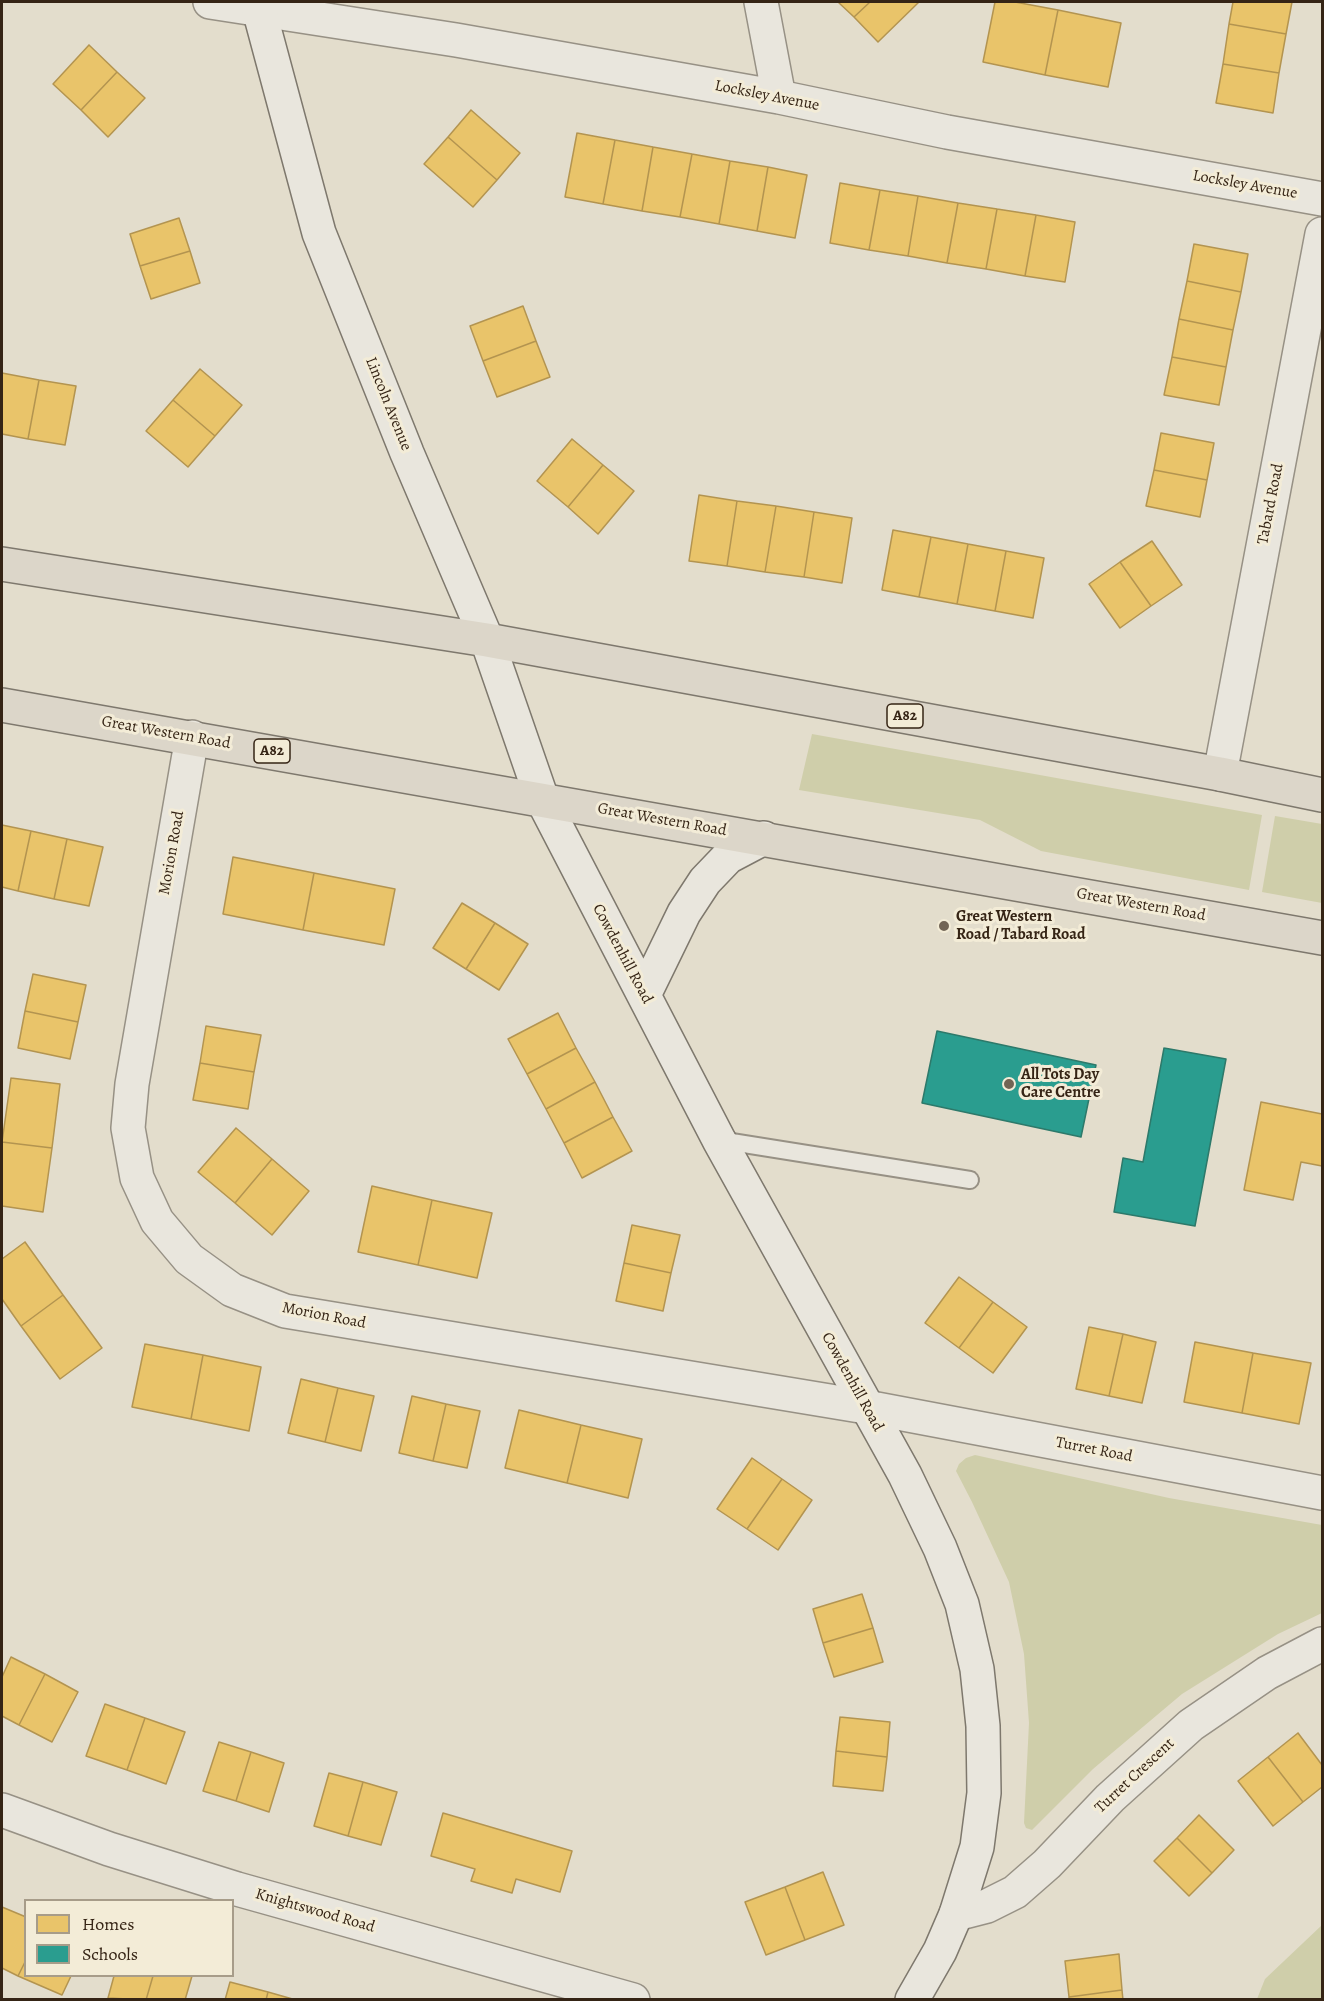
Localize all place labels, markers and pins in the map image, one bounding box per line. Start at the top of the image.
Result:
place label: Great Western Road / Tabard Road [956,907,1085,945]
marker: Great Western Road / Tabard Road [937,919,951,933]
place label: All Tots Day Care Centre [1021,1065,1100,1103]
marker: All Tots Day Care Centre [1002,1077,1016,1091]

